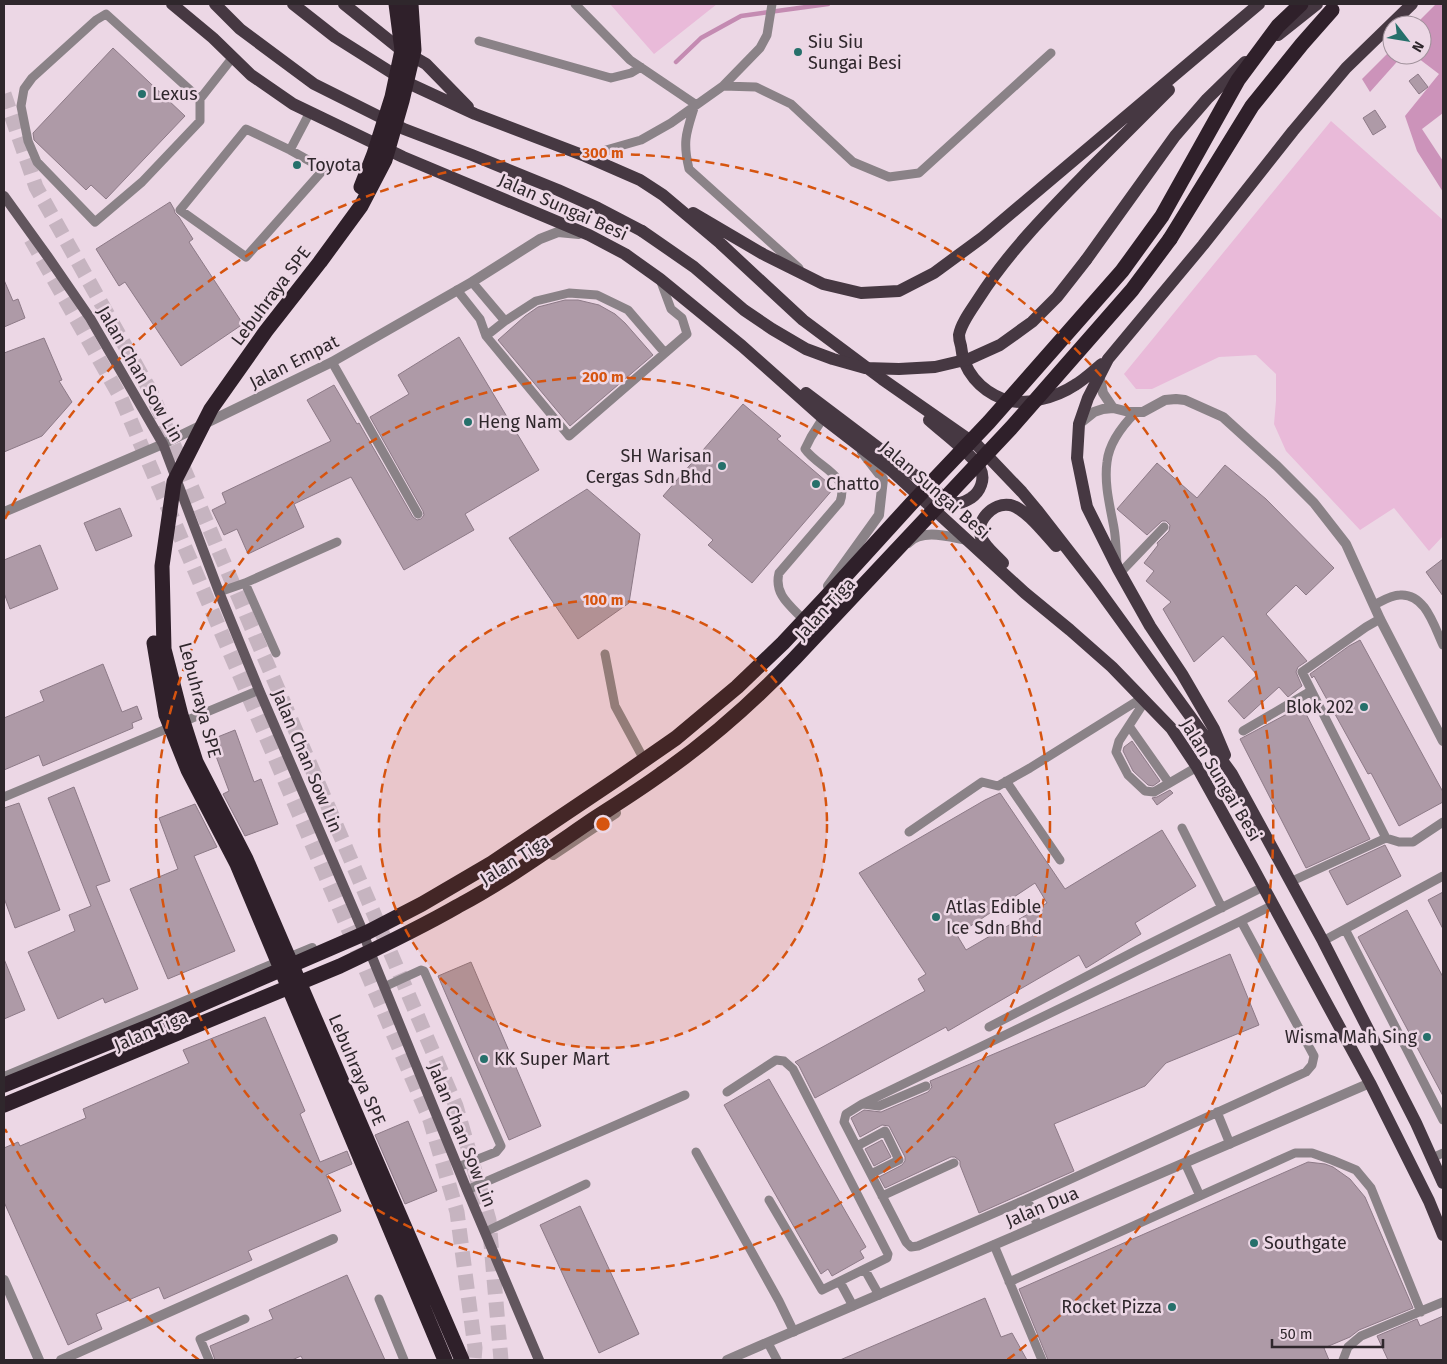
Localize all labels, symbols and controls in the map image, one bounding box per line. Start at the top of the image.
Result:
north arrow [1382,15,1432,65]
place label: Siu Siu Sungai Besi [808,31,902,74]
text: N [1408,38,1427,55]
marker: Siu Siu Sungai Besi [792,46,804,58]
place label: Lexus [152,83,198,105]
marker: Lexus [136,88,148,100]
text: 300 m [581,144,624,162]
place label: Toyota [307,154,361,176]
marker: Toyota [291,159,303,171]
street label: Jalan Sungai Besi [495,169,631,245]
street label: Lebuhraya SPE [226,242,316,350]
street label: Jalan Chan Sow Lin [92,302,188,446]
street label: Jalan Empat [246,330,343,394]
text: 200 m [582,368,624,386]
place label: Heng Nam [478,411,562,433]
marker: Heng Nam [462,416,474,428]
street label: Jalan Sungai Besi [875,436,995,544]
place label: SH Warisan Cergas Sdn Bhd [586,445,712,488]
marker: SH Warisan Cergas Sdn Bhd [716,460,728,472]
place label: Chatto [826,473,879,495]
marker: Chatto [810,478,822,490]
street label: Jalan Tiga [790,573,860,645]
text: 100 m [583,591,623,609]
street label: Lebuhraya SPE [174,640,226,760]
street label: Jalan Chan Sow Lin [267,686,347,836]
place label: Blok 202 [1286,696,1354,718]
marker: Blok 202 [1358,701,1370,713]
street label: Jalan Sungai Besi [1176,715,1266,845]
centre of rings [594,815,612,833]
street label: Jalan Tiga [476,830,554,890]
place label: Atlas Edible Ice Sdn Bhd [946,896,1042,939]
marker: Atlas Edible Ice Sdn Bhd [930,911,942,923]
street label: Jalan Tiga [111,1006,191,1056]
street label: Lebuhraya SPE [324,1011,390,1129]
place label: Wisma Mah Sing [1285,1026,1418,1048]
marker: Wisma Mah Sing [1421,1031,1433,1043]
place label: KK Super Mart [494,1048,610,1070]
marker: KK Super Mart [478,1053,490,1065]
street label: Jalan Chan Sow Lin [423,1060,501,1210]
street label: Jalan Dua [1002,1182,1082,1232]
place label: Southgate [1264,1232,1347,1254]
marker: Southgate [1248,1237,1260,1249]
place label: Rocket Pizza [1061,1296,1162,1318]
marker: Rocket Pizza [1166,1301,1178,1313]
scale bar [1272,1316,1383,1348]
text: 50 m [1280,1325,1313,1343]

